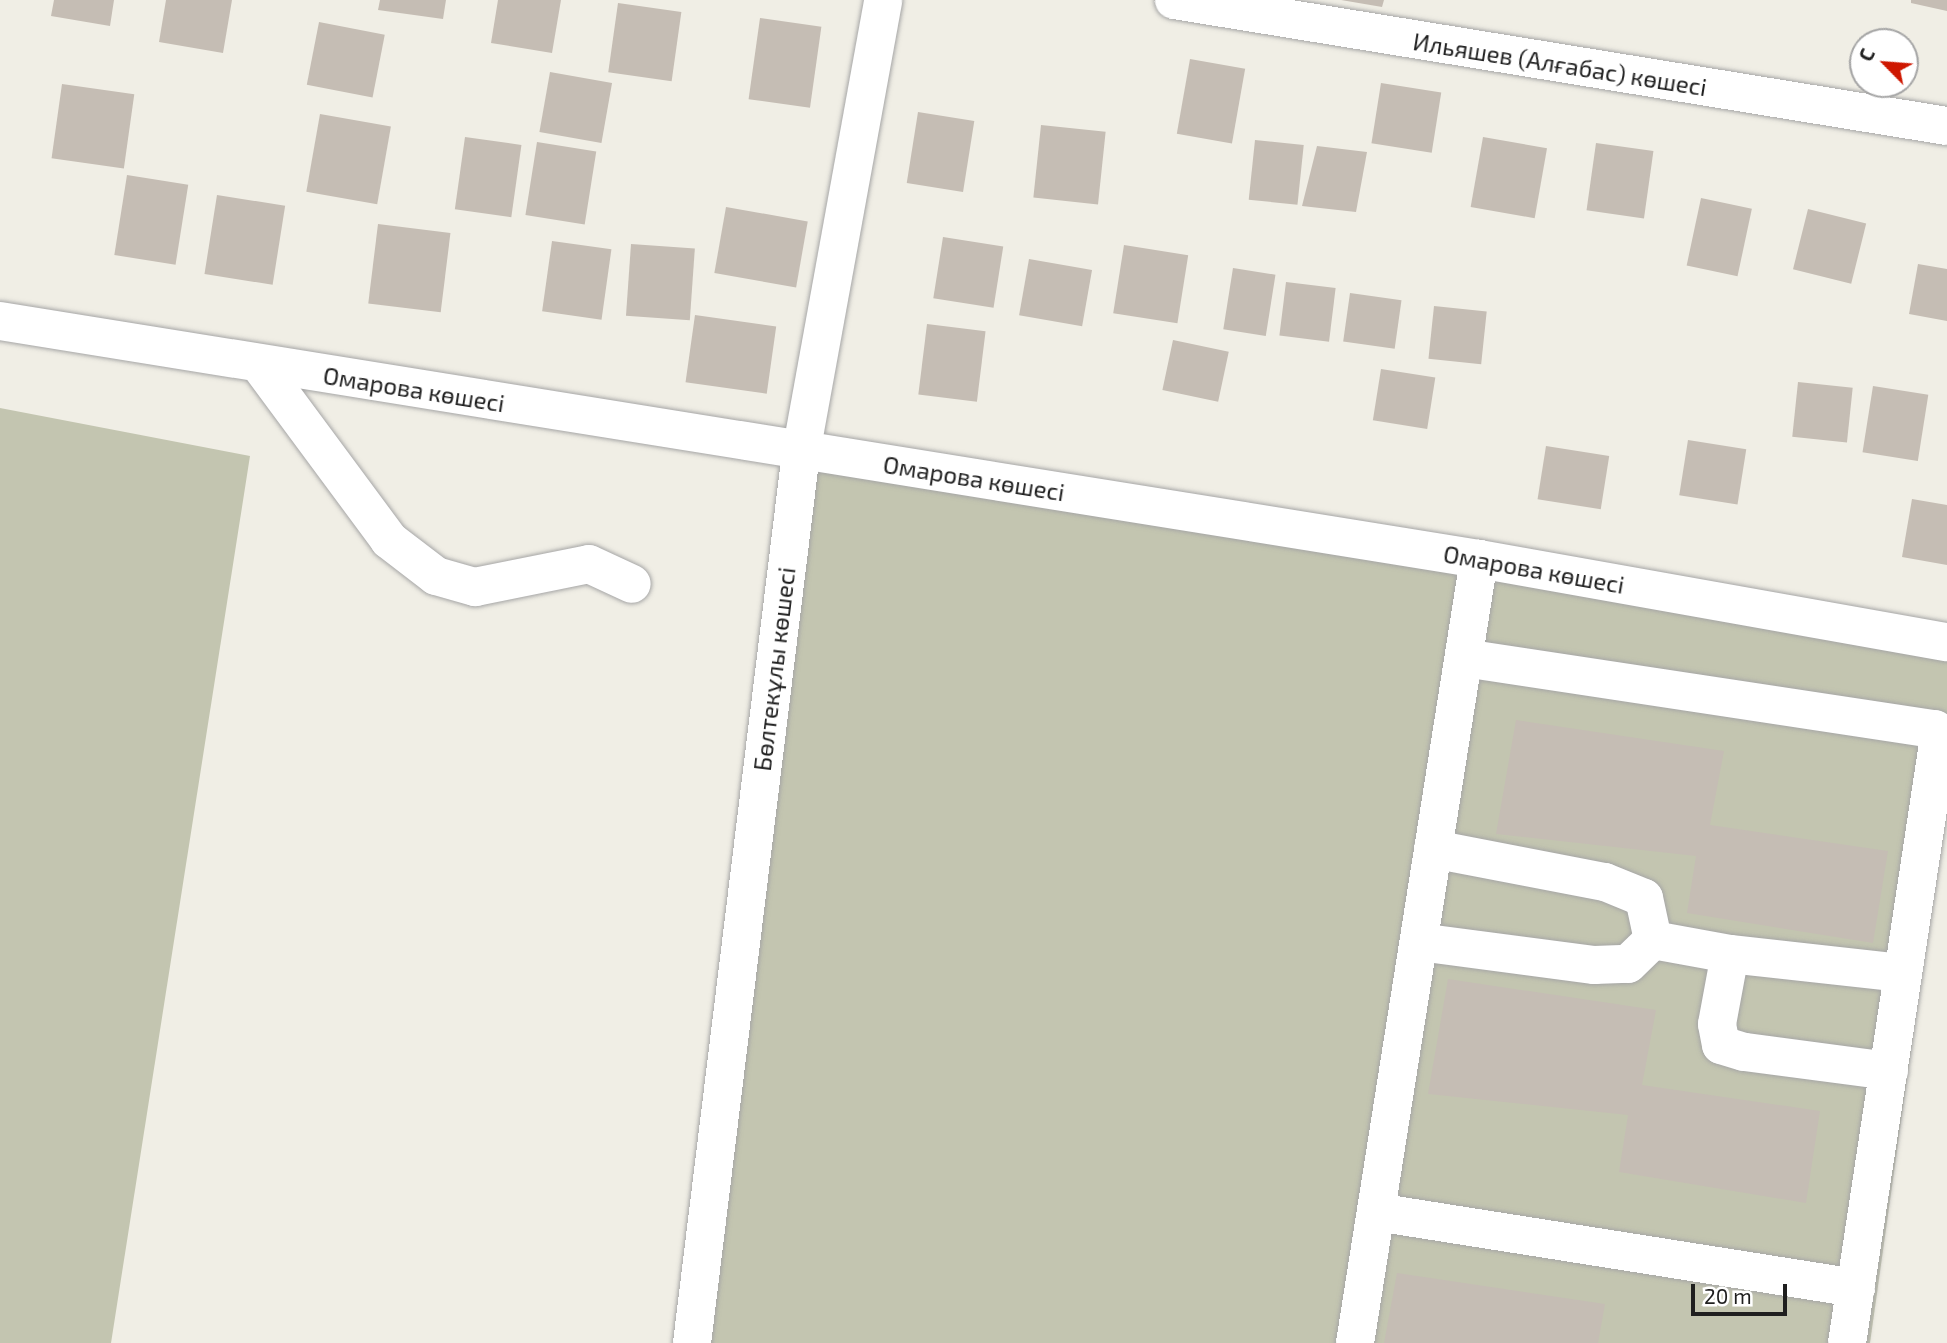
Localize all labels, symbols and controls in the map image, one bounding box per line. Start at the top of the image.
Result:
street label: Ильяшев (Алғабас) көшесі [1411,27,1709,101]
north arrow [1849,28,1919,98]
text: С [1854,45,1879,65]
street label: Омарова көшесі [321,360,507,418]
street label: Омарова көшесі [881,449,1067,507]
street label: Омарова көшесі [1441,539,1627,599]
street label: Бөлтекұлы көшесі [747,565,801,773]
scale bar [1695,1270,1791,1314]
text: 20 m [1704,1283,1752,1308]

